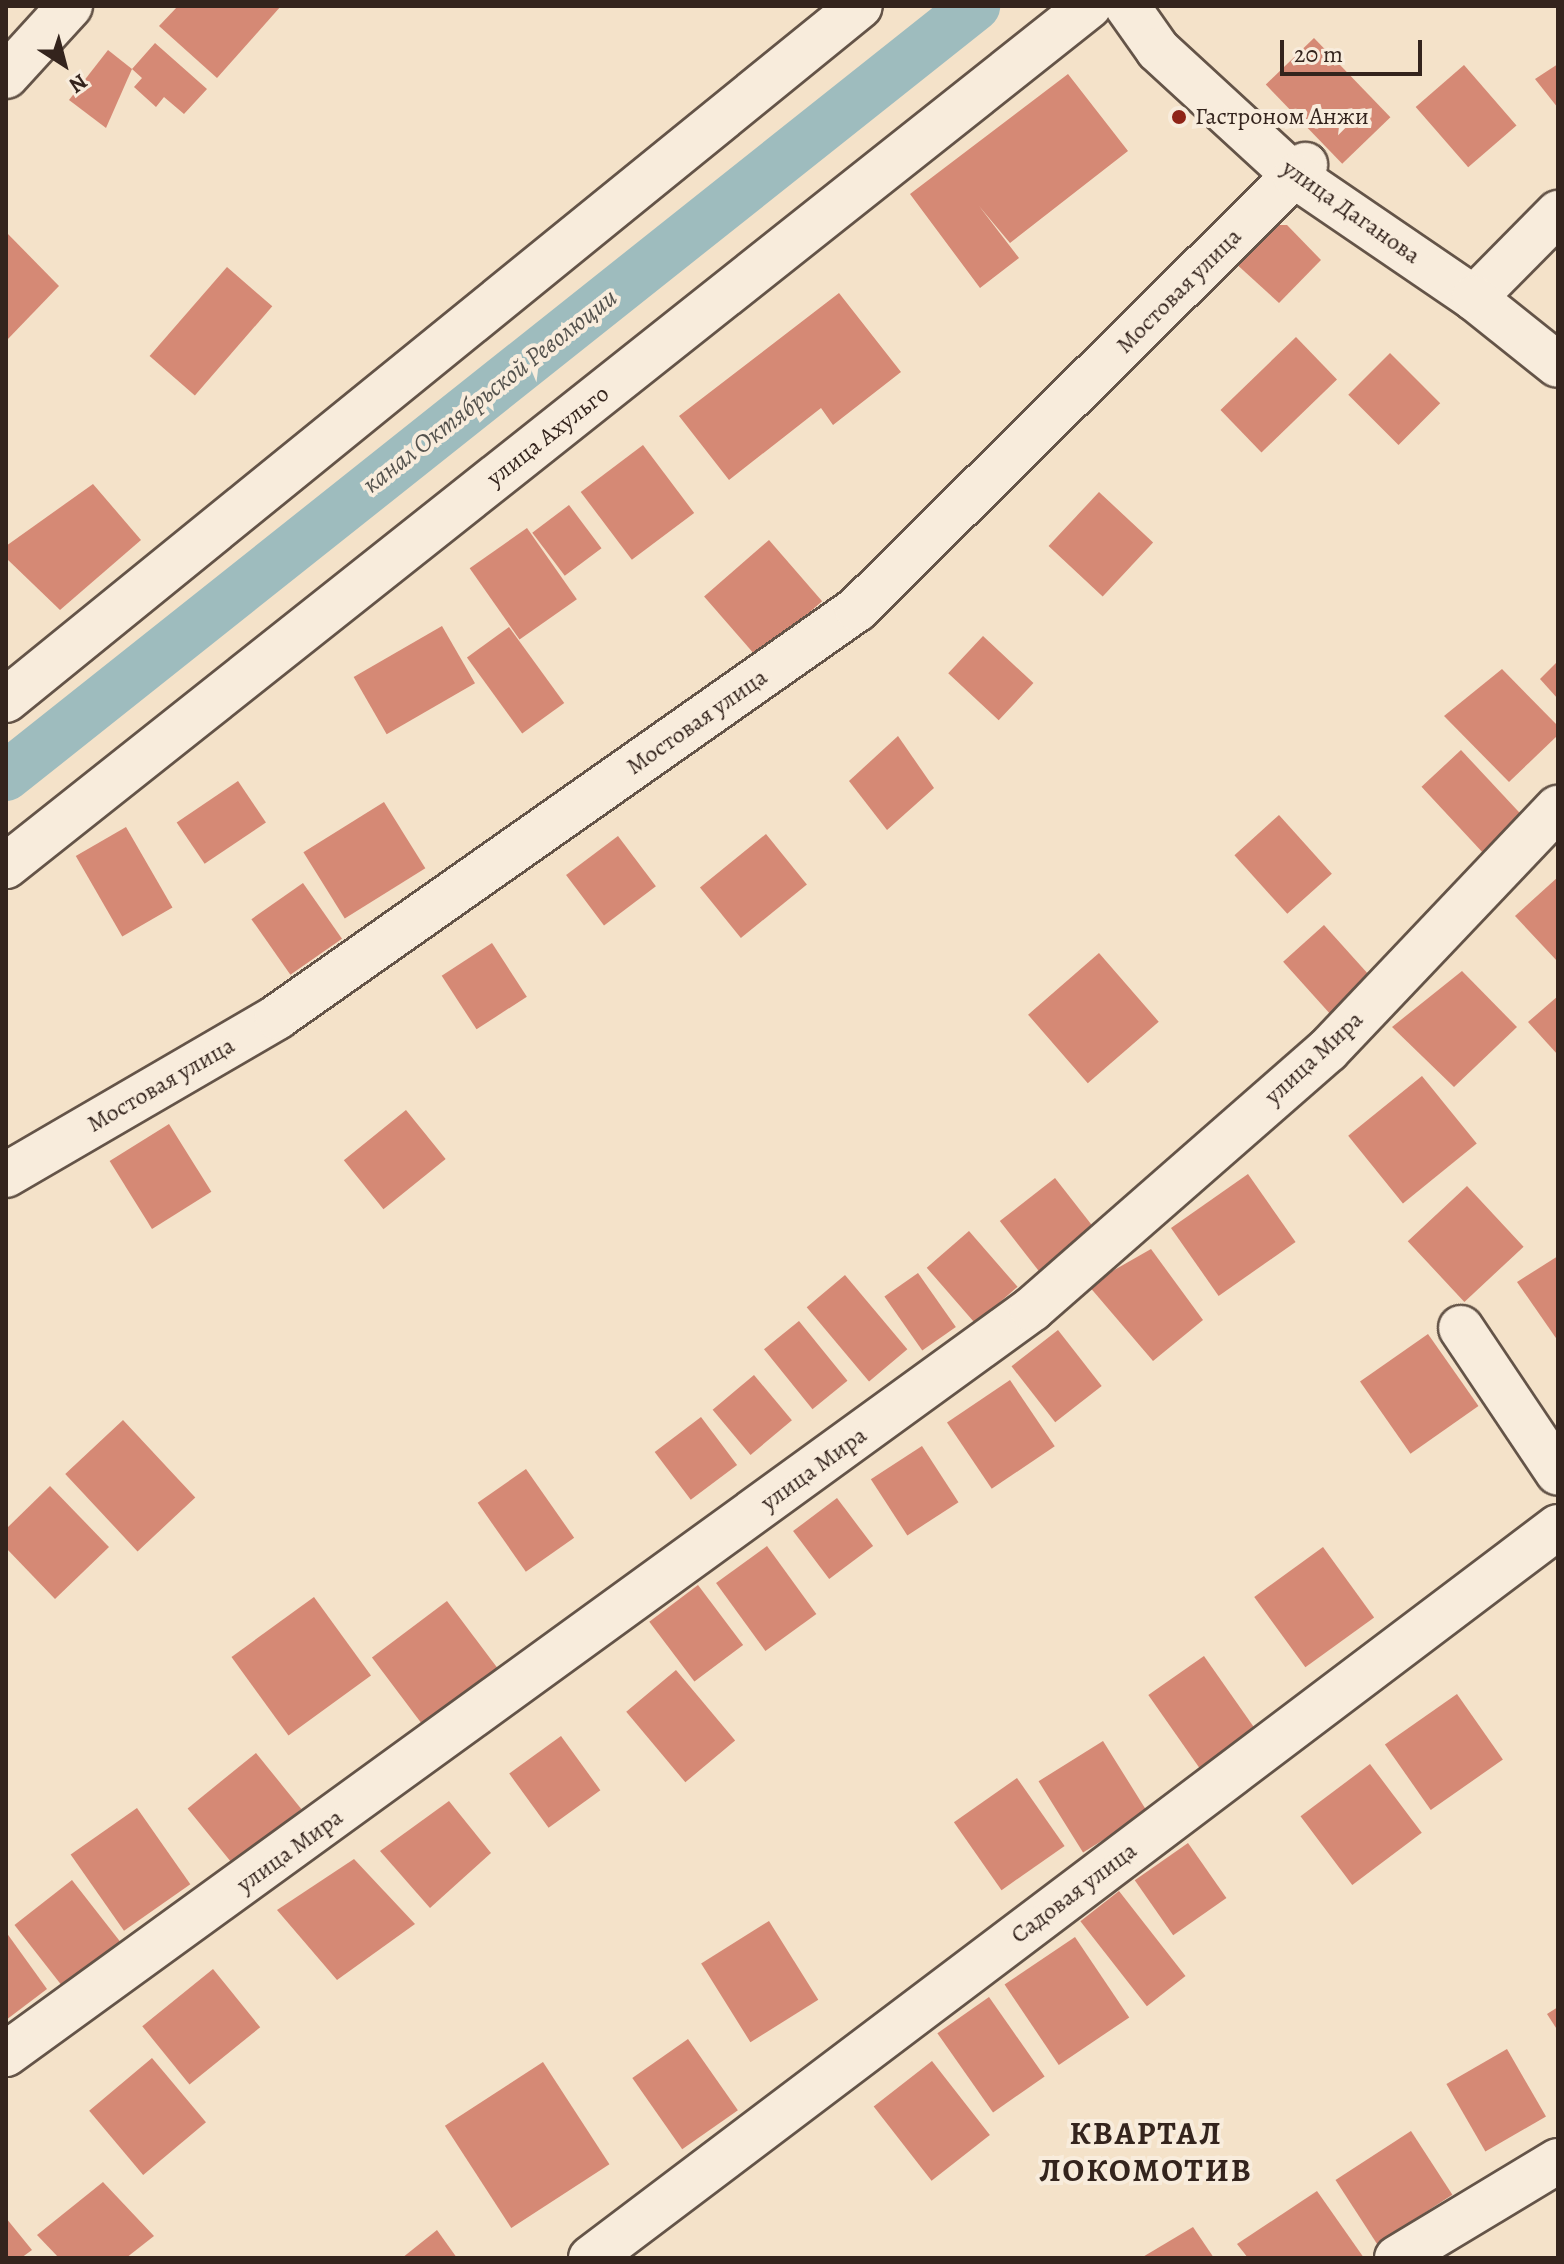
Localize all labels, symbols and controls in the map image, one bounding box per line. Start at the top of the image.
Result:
north arrow [24,24,104,104]
scale bar [1284,24,1426,74]
text: 20 m [1294,38,1343,70]
text: N [63,67,93,100]
place label: Гастроном Анжи [1195,103,1369,131]
marker: Гастроном Анжи [1170,108,1188,126]
street label: улица Даганова [1276,154,1426,270]
street label: Мостовая улица [1110,222,1248,360]
water label: канал Октябрьской Революции [357,282,623,500]
street label: улица Ахульго [481,379,615,493]
street label: Мостовая улица [621,663,773,781]
street label: улица Мира [1259,1005,1369,1111]
street label: Мостовая улица [82,1031,240,1139]
street label: улица Мира [755,1421,873,1517]
street label: улица Мира [231,1803,349,1899]
street label: Садовая улица [1005,1836,1143,1950]
district label: КВАРТАЛ ЛОКОМОТИВ [1039,2115,1253,2190]

